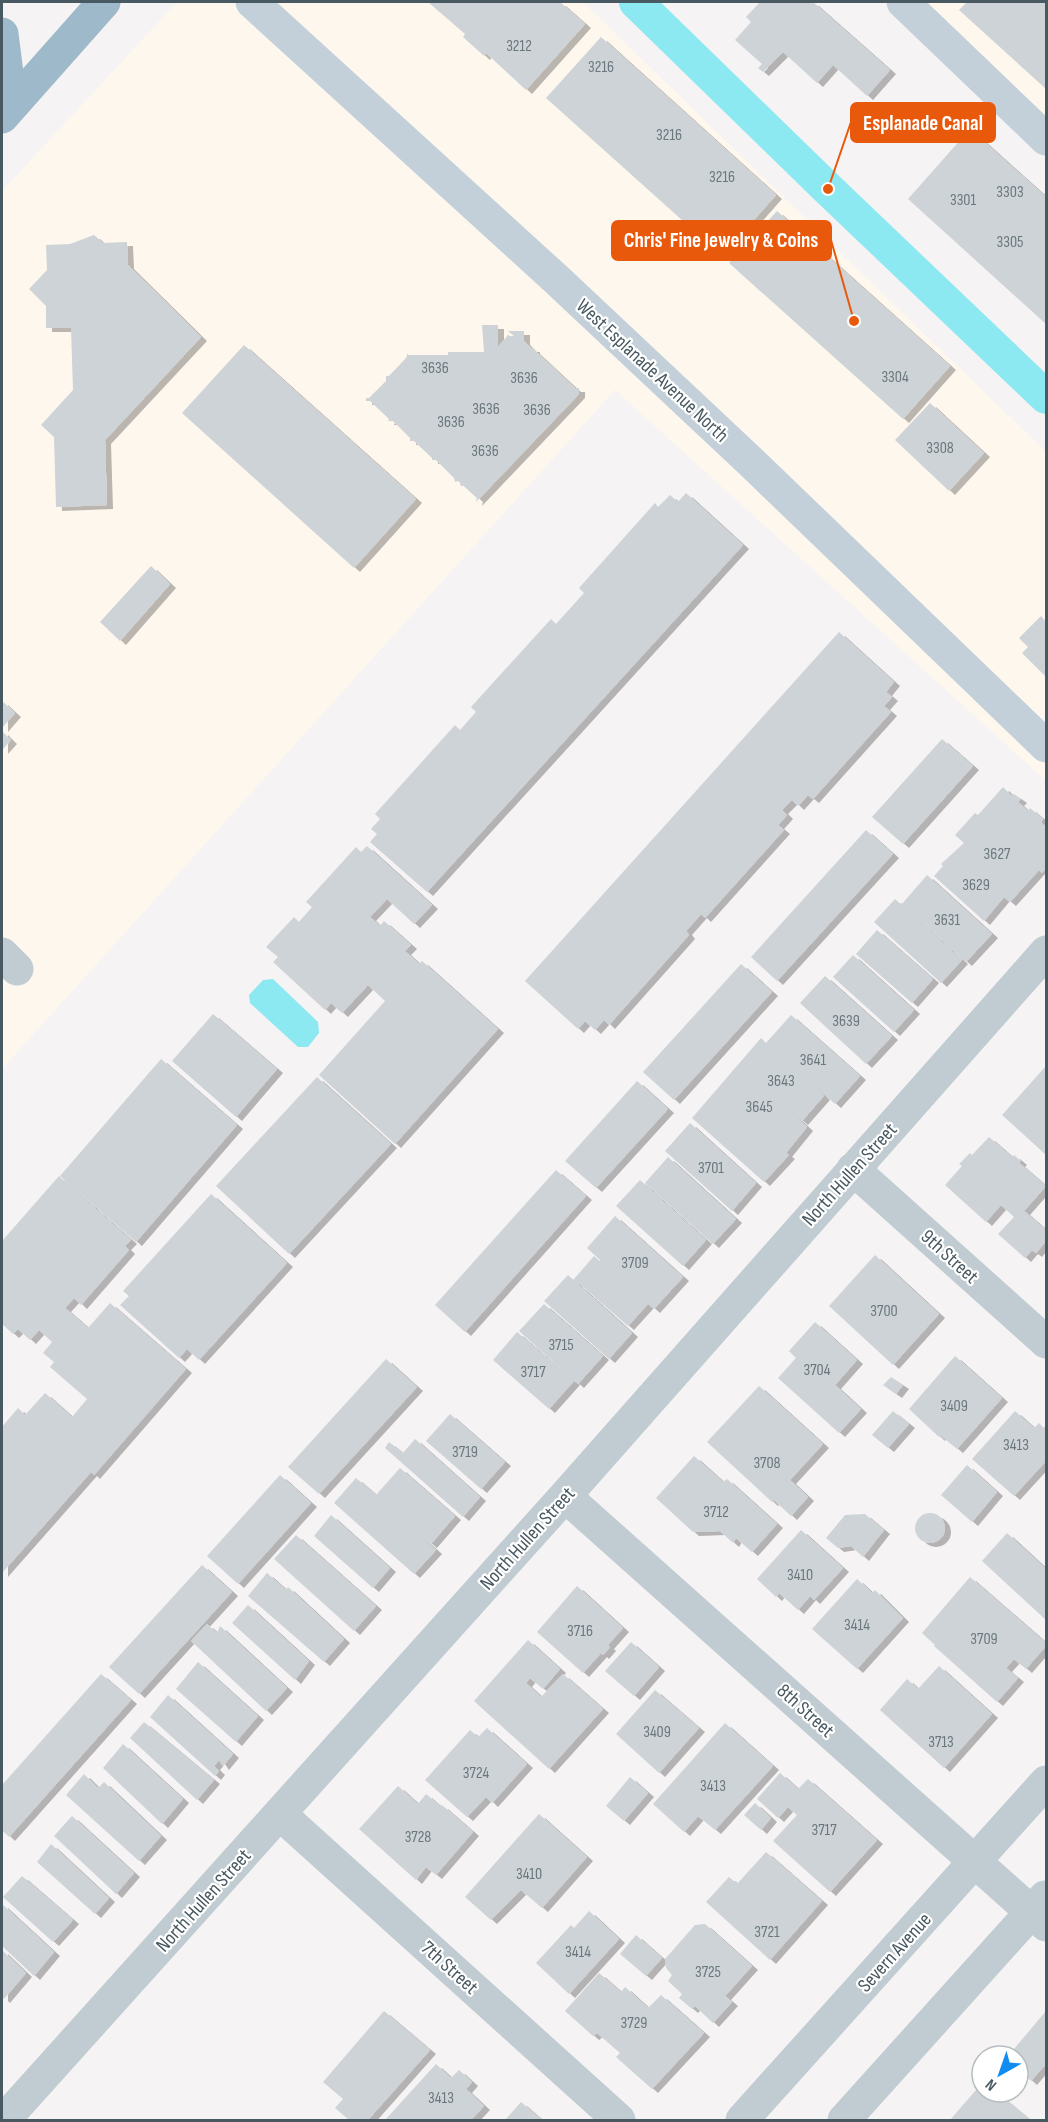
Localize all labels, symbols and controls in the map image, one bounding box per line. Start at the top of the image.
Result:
house number: 3212 [506,37,532,56]
house number: 3216 [588,58,614,77]
callout: Esplanade Canal [851,103,995,142]
text: Esplanade Canal [863,111,983,136]
house number: 3216 [656,126,682,145]
house number: 3216 [709,168,735,187]
house number: 3303 [996,183,1024,202]
house number: 3301 [950,191,976,210]
callout: Chris' Fine Jewelry & Coins [612,221,831,260]
text: Chris' Fine Jewelry & Coins [624,228,818,253]
house number: 3305 [997,233,1023,252]
street label: West Esplanade Avenue North [571,294,733,447]
house number: 3636 [421,359,449,378]
house number: 3304 [881,368,909,387]
house number: 3636 [510,369,538,388]
house number: 3636 [472,400,500,419]
house number: 3636 [523,401,551,420]
house number: 3636 [437,413,465,432]
house number: 3308 [926,439,954,458]
house number: 3636 [471,442,499,461]
house number: 3627 [984,845,1011,864]
house number: 3629 [962,876,990,895]
house number: 3631 [934,911,960,930]
house number: 3639 [832,1012,860,1031]
house number: 3641 [800,1051,827,1070]
house number: 3643 [767,1072,795,1091]
house number: 3645 [745,1098,773,1117]
street label: North Hullen Street [797,1118,902,1231]
house number: 3701 [698,1159,724,1178]
street label: 9th Street [916,1225,983,1289]
house number: 3709 [621,1254,649,1273]
house number: 3700 [870,1302,898,1321]
house number: 3715 [548,1336,574,1355]
house number: 3704 [804,1361,831,1380]
house number: 3717 [520,1363,546,1382]
house number: 3409 [940,1397,968,1416]
house number: 3413 [1003,1436,1029,1455]
house number: 3719 [452,1443,478,1462]
house number: 3708 [753,1454,781,1473]
street label: North Hullen Street [475,1482,580,1595]
house number: 3712 [703,1503,729,1522]
house number: 3410 [787,1566,813,1585]
house number: 3414 [844,1616,870,1635]
house number: 3716 [567,1622,593,1641]
house number: 3709 [970,1630,998,1649]
street label: 8th Street [772,1679,839,1743]
house number: 3409 [643,1723,671,1742]
house number: 3713 [928,1733,954,1752]
house number: 3724 [463,1764,489,1783]
house number: 3413 [700,1777,726,1796]
house number: 3717 [811,1821,837,1840]
house number: 3728 [405,1828,431,1847]
street label: North Hullen Street [151,1844,256,1957]
house number: 3410 [516,1865,542,1884]
street label: Severn Avenue [853,1908,937,1997]
house number: 3721 [754,1923,780,1942]
street label: 7th Street [416,1936,483,1999]
house number: 3414 [565,1943,591,1962]
house number: 3725 [695,1963,721,1982]
house number: 3729 [621,2014,647,2033]
north arrow [970,2044,1030,2104]
text: N [982,2074,1001,2094]
house number: 3413 [428,2089,454,2108]

